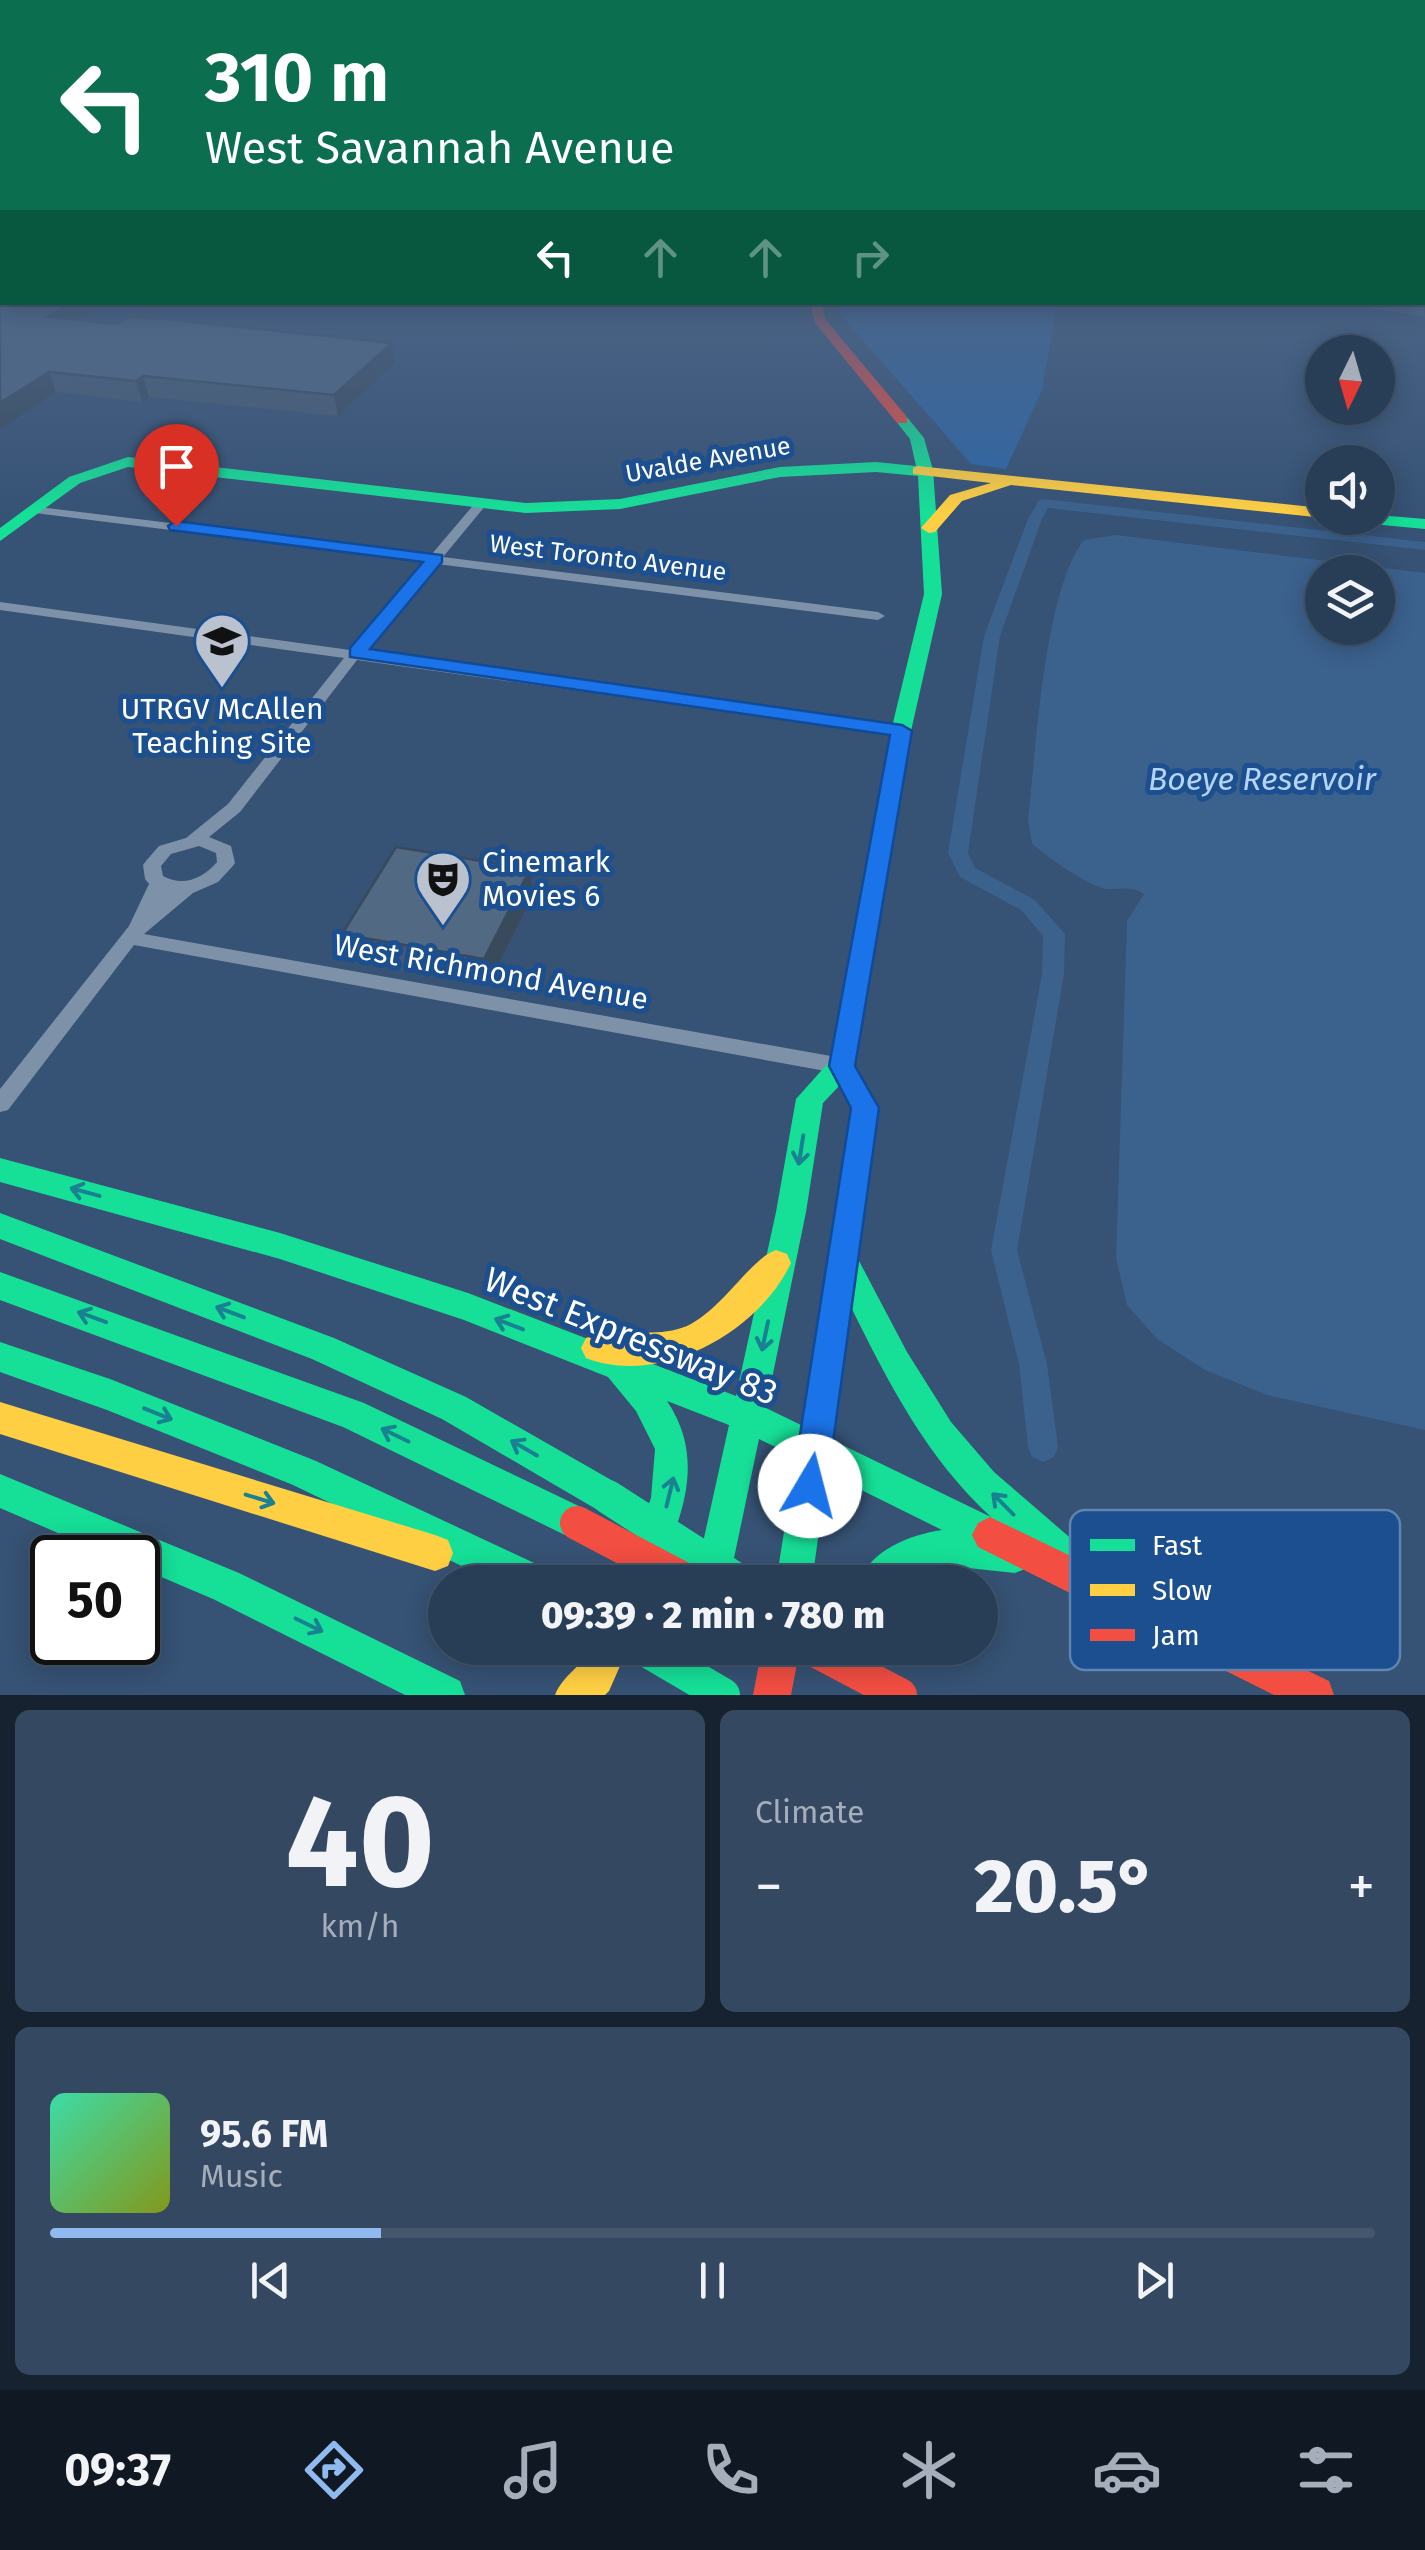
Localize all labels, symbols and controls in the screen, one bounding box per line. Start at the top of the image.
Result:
text: 310 m [205,36,389,120]
icon: left [40,40,170,170]
text: West Savannah Avenue [205,121,675,175]
icon: left [528,230,583,285]
icon: ahead [633,230,688,285]
icon: ahead [738,230,793,285]
icon: right [843,230,898,285]
north arrow [1305,335,1395,425]
map controls [1305,335,1395,645]
pin [134,424,219,527]
street label: Uvalde Avenue [623,431,793,489]
icon: arrive [149,439,204,494]
button: sound [1305,445,1395,535]
street label: West Toronto Avenue [488,529,728,587]
button: layers [1305,555,1395,645]
school or university icon: UTRGV McAllen Teaching Site [192,611,252,690]
place label: UTRGV McAllen Teaching Site [120,691,324,761]
water label: Boeye Reservoir [1148,760,1378,798]
place label: Cinemark Movies 6 [482,844,611,914]
theatre icon: Cinemark Movies 6 [413,849,473,928]
street label: West Richmond Avenue [331,927,651,1017]
one-way arrow [791,1133,810,1165]
one-way arrow [70,1182,101,1201]
street label: West Expressway 83 [478,1258,784,1414]
one-way arrow [215,1302,246,1320]
one-way arrow [78,1307,109,1325]
one-way arrow [494,1314,524,1332]
one-way arrow [755,1319,774,1351]
one-way arrow [142,1407,172,1425]
one-way arrow [381,1424,411,1443]
position arrow [758,1434,862,1538]
one-way arrow [510,1438,539,1458]
one-way arrow [662,1477,681,1508]
one-way arrow [244,1491,275,1509]
one-way arrow [991,1492,1015,1516]
legend [1070,1510,1400,1670]
text: Fast [1152,1529,1203,1562]
speed limit sign: 50 [30,1535,160,1665]
text: Slow [1152,1574,1212,1607]
text: 09:39 · 2 min · 780 m [541,1592,885,1638]
one-way arrow [294,1616,323,1635]
text: Jam [1152,1619,1200,1652]
text: 40 [285,1764,435,1920]
text: Climate [755,1793,864,1831]
text: 20.5° [974,1842,1156,1932]
text: − [755,1854,783,1920]
text: + [1348,1854,1375,1920]
text: km/h [320,1907,400,1945]
text: 95.6 FM [200,2111,328,2157]
text: Music [200,2157,283,2195]
icon: previous [243,2253,298,2308]
icon: pause [685,2253,740,2308]
icon: next [1127,2253,1182,2308]
icon: directions [299,2435,369,2505]
icon: music [498,2435,568,2505]
icon: phone [696,2435,766,2505]
icon: climate [894,2435,964,2505]
icon: car [1092,2435,1162,2505]
icon: filters [1291,2435,1361,2505]
text: 09:37 [64,2443,171,2497]

